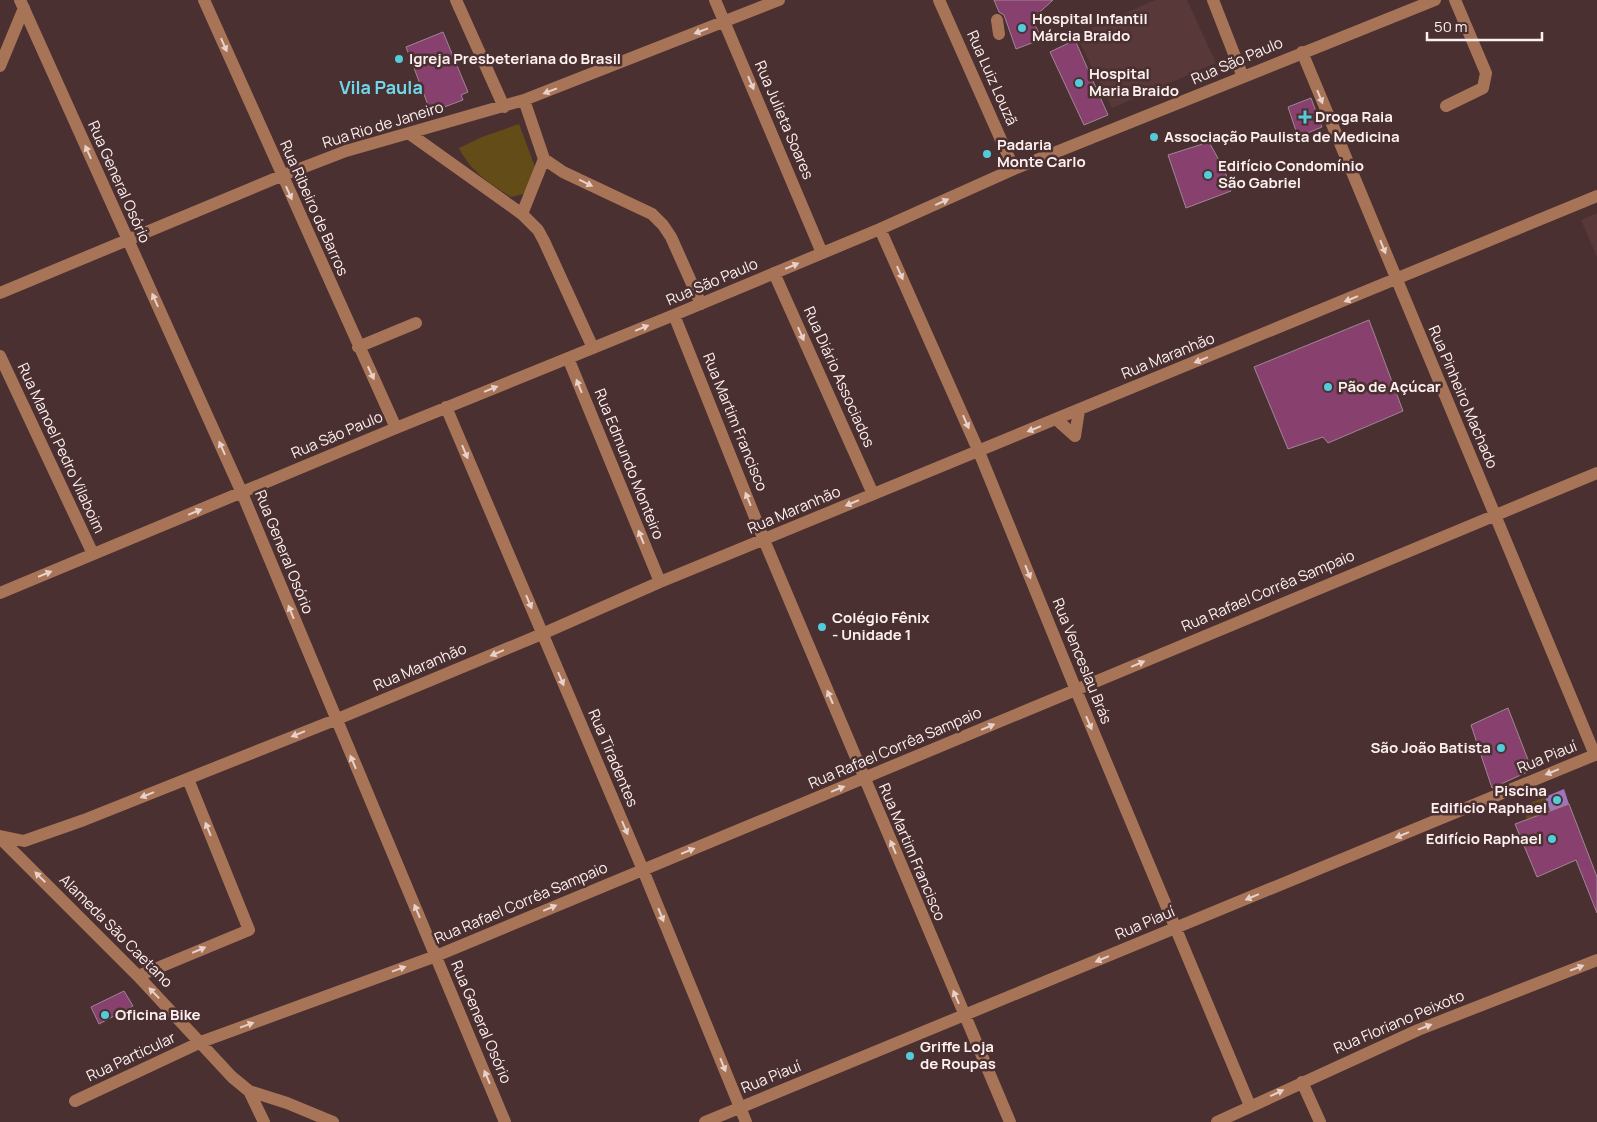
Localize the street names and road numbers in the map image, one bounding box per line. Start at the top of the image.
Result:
street label: Rua Luiz Louzã [962,27,1023,129]
street label: Rua São Paulo [1188,32,1286,89]
street label: Rua Julieta Soares [750,57,819,182]
street label: Rua Rio de Janeiro [320,96,446,153]
street label: Rua General Osório [83,117,156,246]
street label: Rua Ribeiro de Barros [275,137,354,279]
street label: Rua São Paulo [663,253,761,310]
street label: Rua Diário Associados [799,303,880,451]
street label: Rua Pinheiro Machado [1424,322,1503,472]
street label: Rua Maranhão [1118,327,1218,384]
street label: Rua Martim Francisco [698,349,773,494]
street label: Rua Manoel Pedro Vilaboim [13,359,110,536]
street label: Rua Edmundo Monteiro [590,385,669,542]
street label: Rua São Paulo [288,406,386,463]
street label: Rua Maranhão [744,480,844,539]
street label: Rua General Osório [250,487,319,617]
street label: Rua Rafael Corrêa Sampaio [1178,544,1358,637]
street label: Rua Venceslau Brás [1048,595,1117,727]
street label: Rua Maranhão [370,637,470,696]
street label: Rua Rafael Corrêa Sampaio [805,701,985,794]
street label: Rua Tiradentes [583,706,644,810]
street label: Rua Piauí [1514,735,1580,778]
street label: Rua Martim Francisco [874,780,951,924]
street label: Rua Rafael Corrêa Sampaio [431,856,611,949]
street label: Alameda São Caetano [55,869,178,992]
street label: Rua Piauí [1112,900,1178,945]
street label: Rua General Osório [446,957,517,1087]
street label: Rua Floriano Peixoto [1330,984,1467,1059]
street label: Rua Particular [83,1026,179,1086]
street label: Rua Piauí [738,1055,804,1098]

